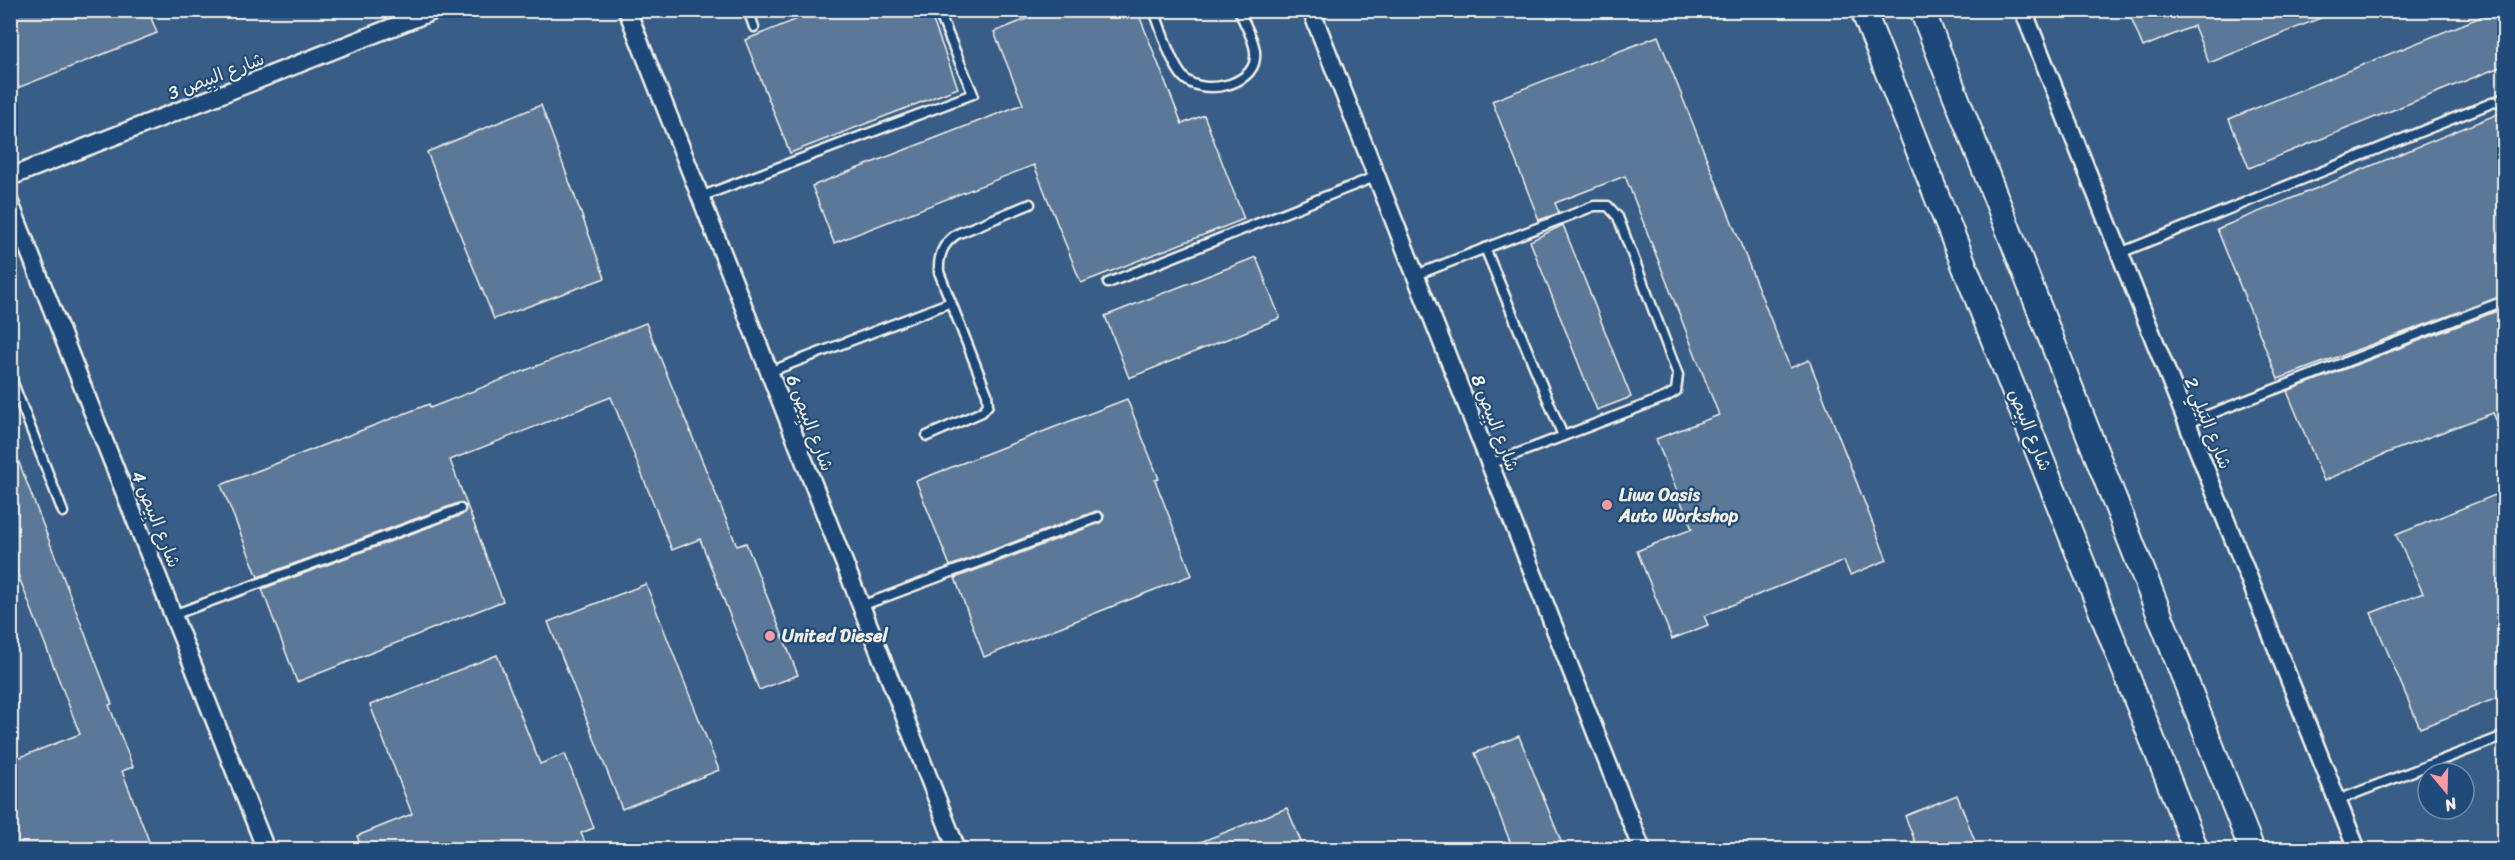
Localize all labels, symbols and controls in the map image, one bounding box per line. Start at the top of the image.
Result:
street label: شارع البِيص 3 [163,43,269,109]
street label: شارع البِيص 6 [777,370,843,476]
street label: شارع البِيص 8 [1462,370,1528,476]
street label: شارع البَيلِي 2 [2175,372,2241,474]
street label: شارع البِيص [1999,384,2061,476]
street label: شارع البِيص 4 [122,465,190,573]
place label: Liwa Oasis Auto Workshop [1618,479,1739,532]
marker: Liwa Oasis Auto Workshop [1600,498,1614,512]
place label: United Diesel [782,620,888,652]
marker: United Diesel [763,629,777,643]
north arrow [2416,761,2476,821]
text: N [2440,789,2462,821]

